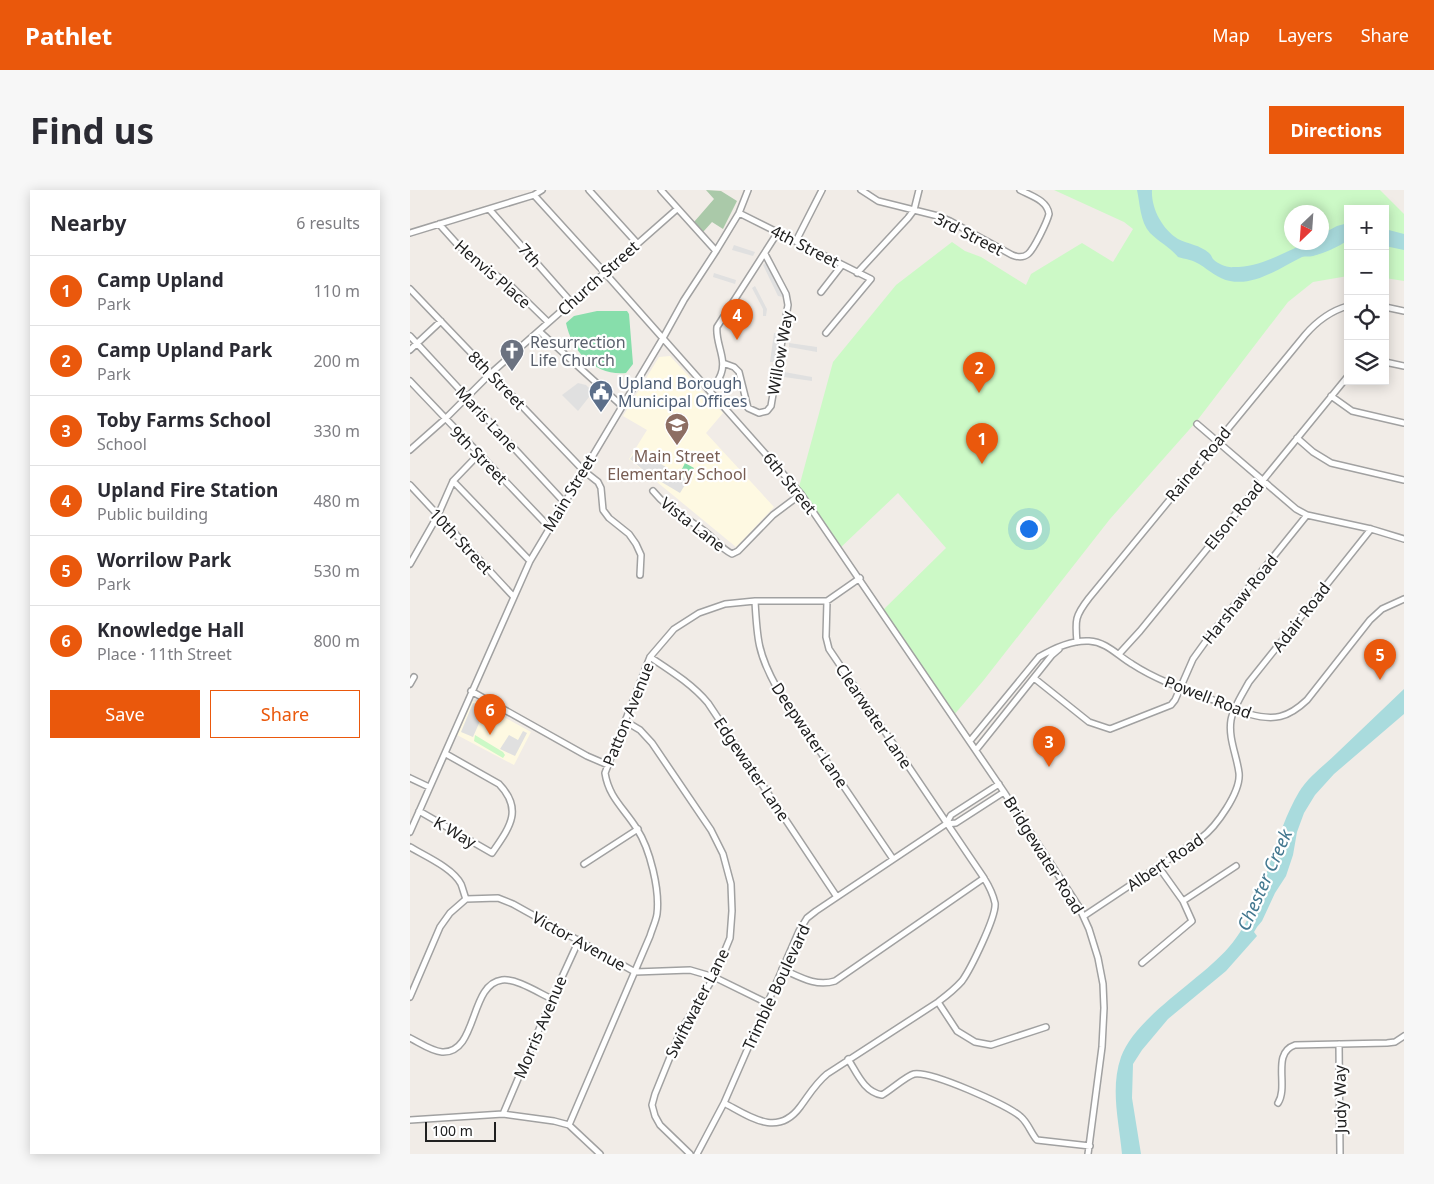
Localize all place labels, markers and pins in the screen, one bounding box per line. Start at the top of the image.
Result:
pin: 4 [721,299,753,340]
place label: Resurrection Life Church [530,331,626,371]
church icon: Resurrection Life Church [499,338,525,372]
pin: 2 [963,352,995,393]
place label: Upland Borough Municipal Offices [618,372,747,412]
public building icon: Upland Borough Municipal Offices [588,379,614,413]
school or university icon: Main Street Elementary School [664,412,690,446]
pin: 1 [966,423,998,464]
place label: Main Street Elementary School [607,445,747,485]
pin: 5 [1364,639,1396,680]
pin: 6 [474,694,506,735]
pin: 3 [1033,726,1065,767]

